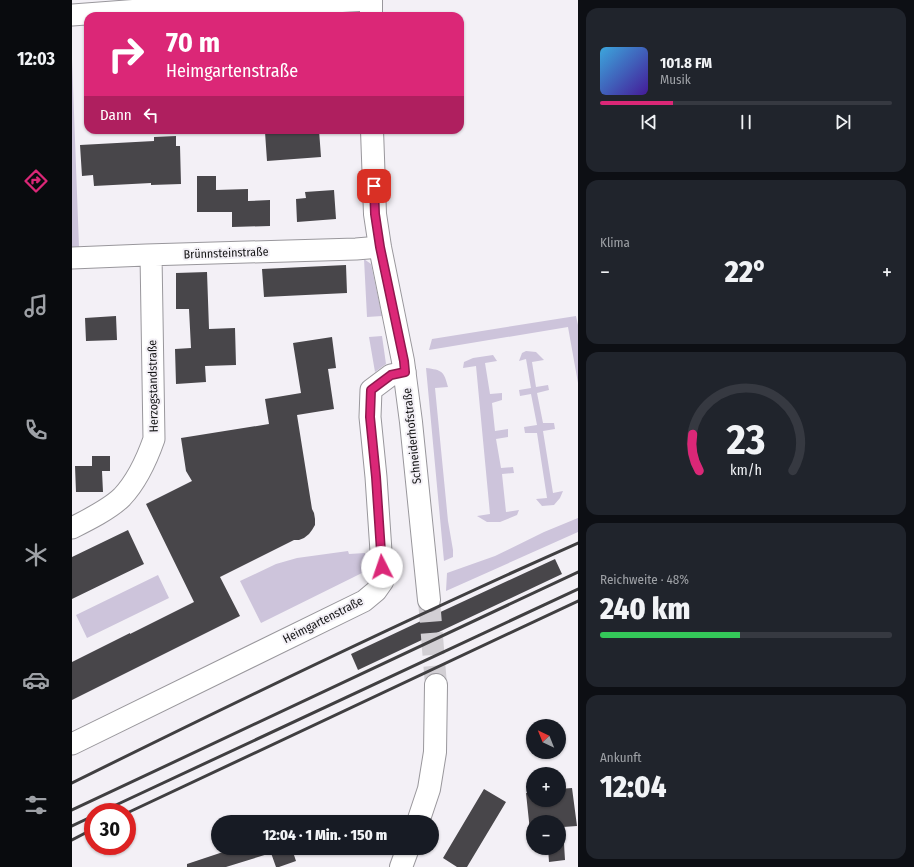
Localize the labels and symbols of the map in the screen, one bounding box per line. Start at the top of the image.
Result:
pin [357,169,391,203]
street label: Brünnsteinstraße [183,245,269,261]
street label: Herzogstandstraße [145,340,161,432]
street label: Schneiderhofstraße [400,387,424,485]
position arrow [361,546,403,588]
street label: Heimgartenstraße [281,594,365,646]
north arrow [526,719,566,759]
speed limit sign: 30 [84,803,136,855]

